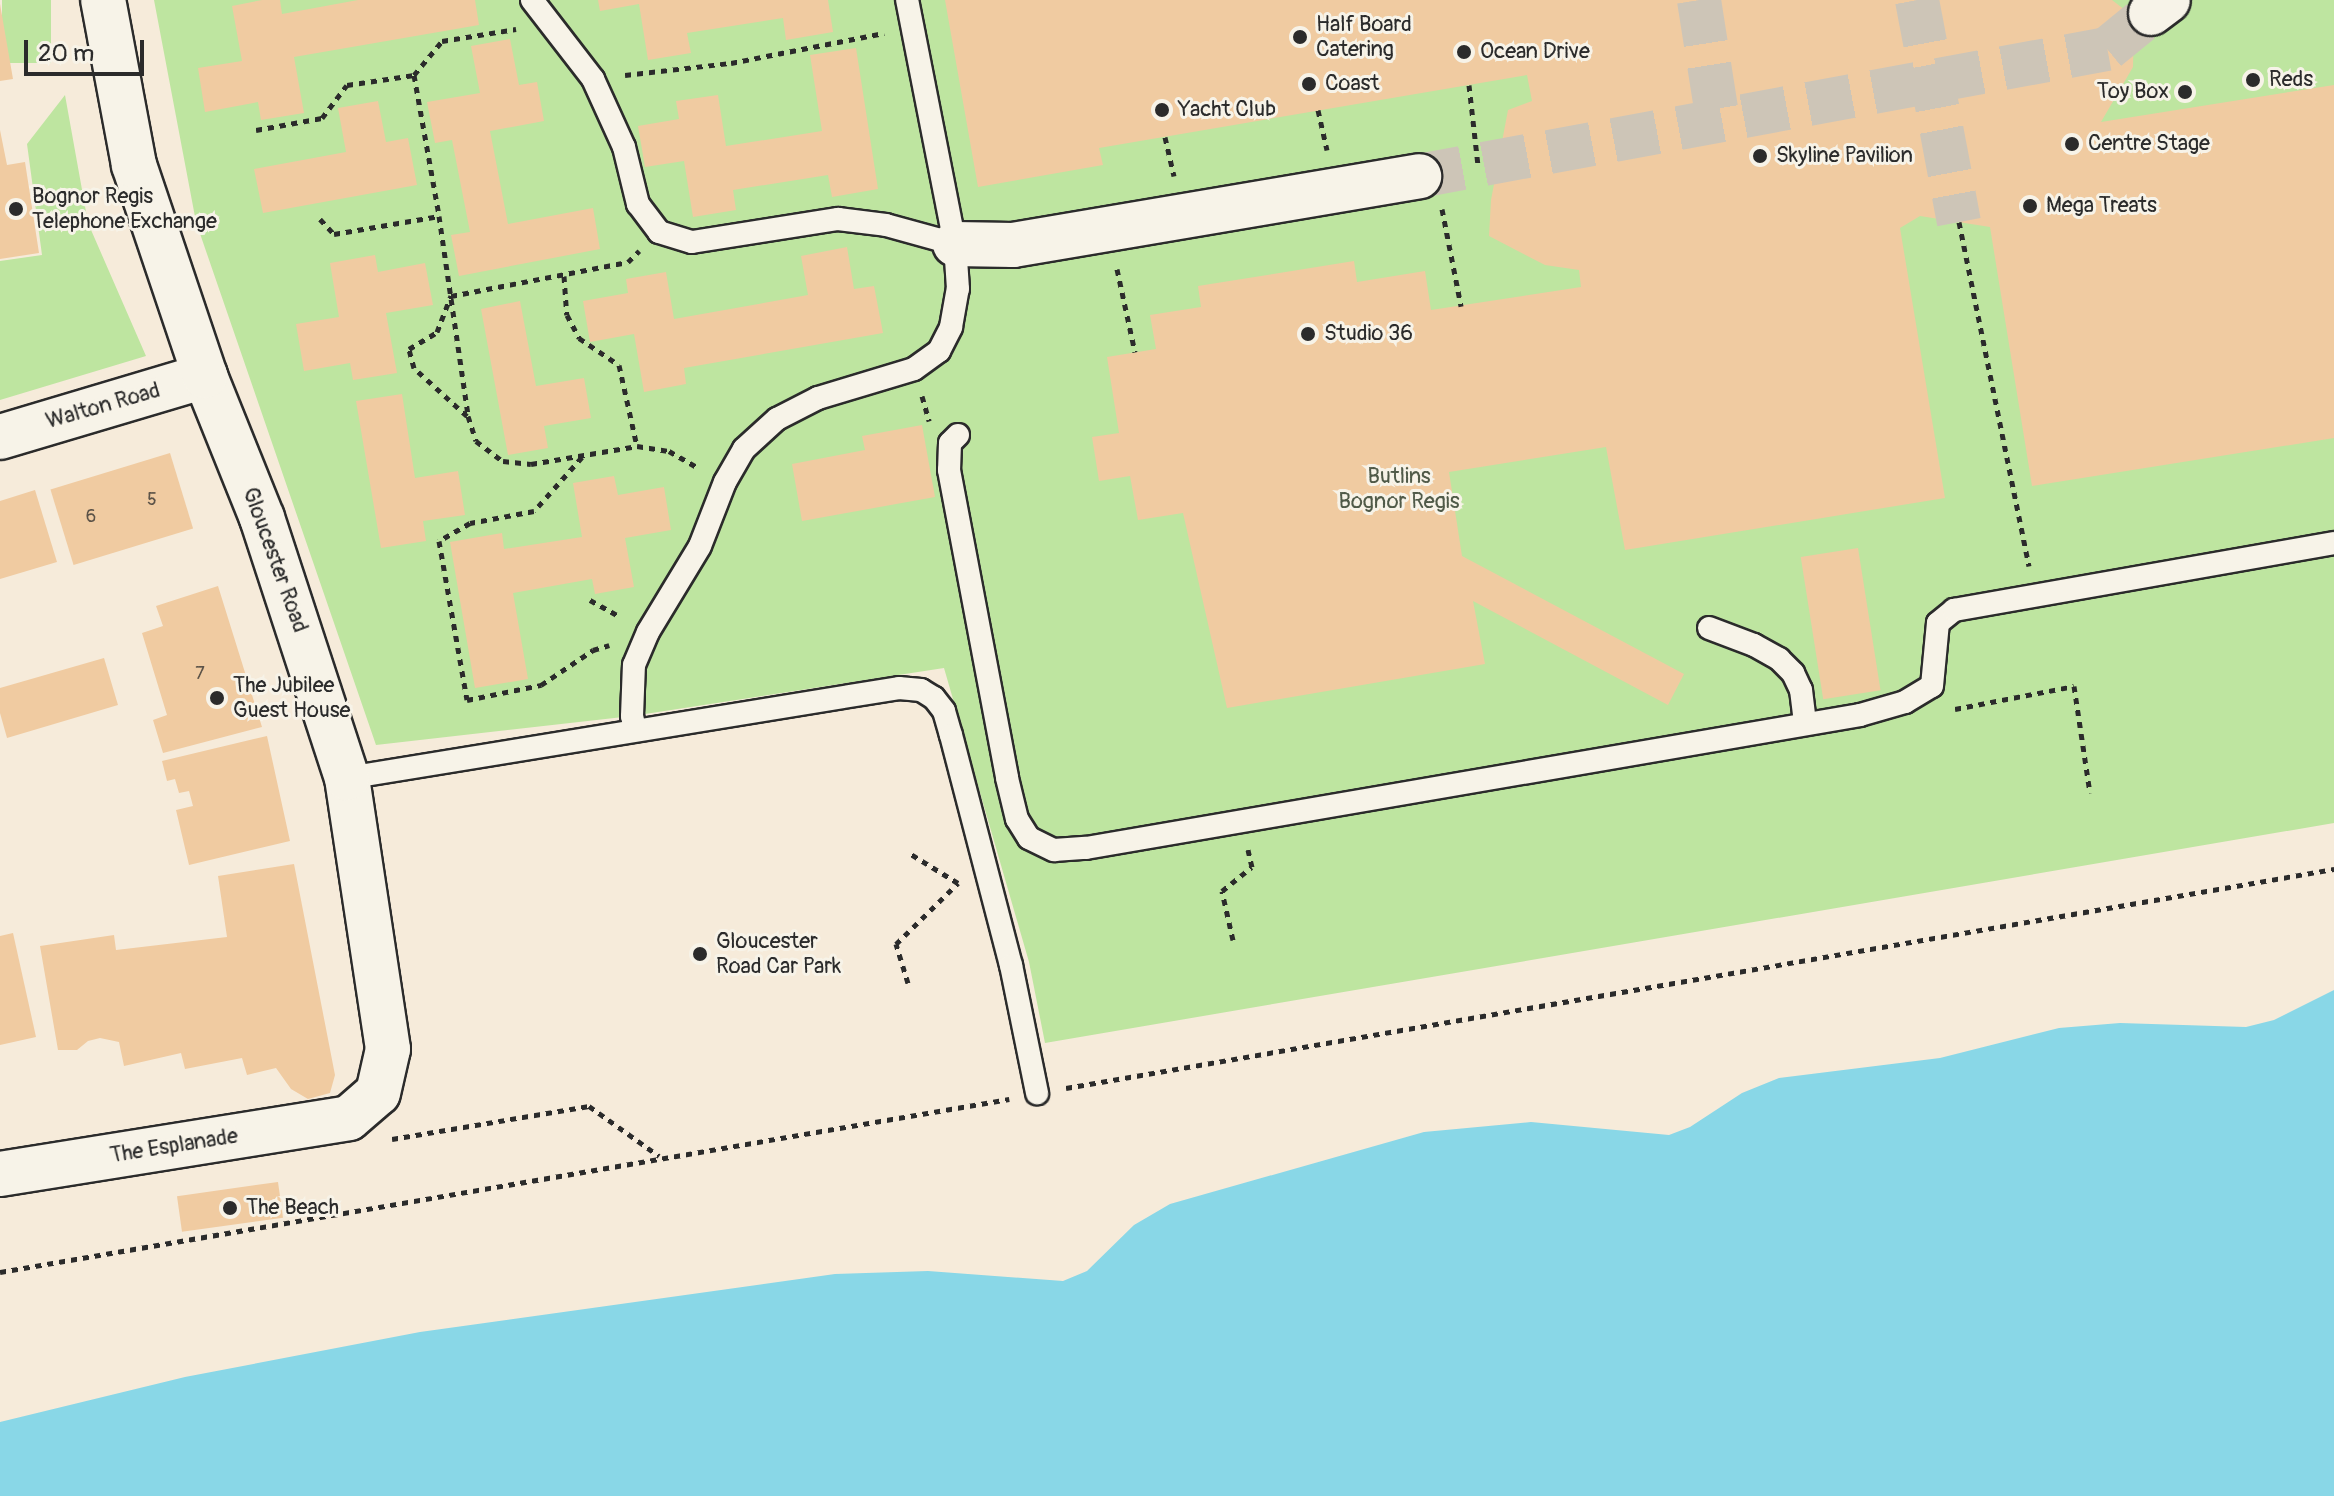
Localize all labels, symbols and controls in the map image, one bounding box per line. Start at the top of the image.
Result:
place label: Half Board Catering [1316,11,1412,62]
scale bar [28,24,148,74]
marker: Half Board Catering [1291,28,1309,46]
text: 20 m [38,39,94,68]
place label: Ocean Drive [1480,39,1590,65]
marker: Ocean Drive [1455,43,1473,61]
place label: Reds [2269,67,2313,93]
place label: Coast [1325,71,1379,97]
marker: Reds [2244,71,2262,89]
marker: Coast [1300,75,1318,93]
place label: Toy Box [2097,79,2169,105]
marker: Toy Box [2176,83,2194,101]
place label: Yacht Club [1178,97,1276,123]
marker: Yacht Club [1153,101,1171,119]
place label: Centre Stage [2088,131,2210,157]
marker: Centre Stage [2063,135,2081,153]
place label: Skyline Pavilion [1776,143,1913,169]
marker: Skyline Pavilion [1751,147,1769,165]
place label: Bognor Regis Telephone Exchange [32,183,217,234]
place label: Mega Treats [2046,193,2157,219]
marker: Mega Treats [2021,197,2039,215]
marker: Bognor Regis Telephone Exchange [7,200,25,218]
place label: Studio 36 [1324,321,1413,347]
marker: Studio 36 [1299,325,1317,343]
street label: Walton Road [43,377,163,435]
park label: Butlins Bognor Regis [1338,463,1460,514]
street label: Gloucester Road [237,484,313,636]
house number: 5 [147,489,157,511]
house number: 6 [86,506,96,528]
house number: 7 [195,663,205,685]
place label: The Jubilee Guest House [233,672,350,724]
marker: The Jubilee Guest House [208,689,226,707]
place label: Gloucester Road Car Park [716,928,841,980]
marker: Gloucester Road Car Park [691,945,709,963]
street label: The Esplanade [108,1123,240,1169]
place label: The Beach [246,1195,339,1221]
marker: The Beach [221,1199,239,1217]

